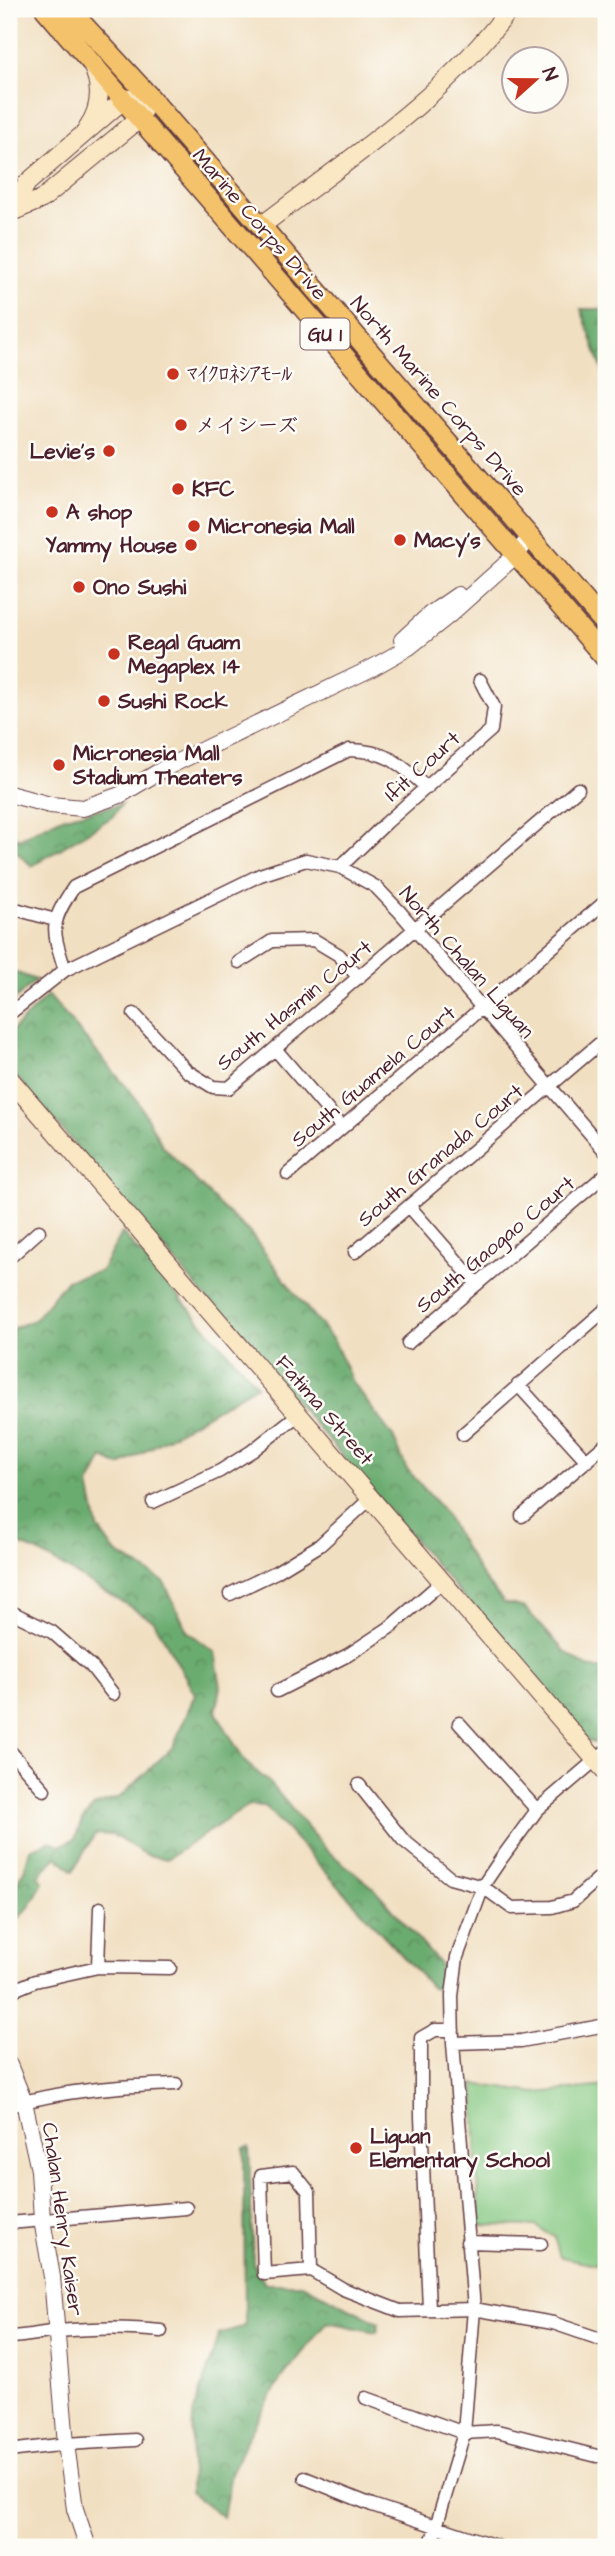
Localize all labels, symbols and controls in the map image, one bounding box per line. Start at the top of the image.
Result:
north arrow [500,46,570,116]
text: N [535,64,564,85]
street label: Marine Corps Drive [185,142,334,307]
street label: North Marine Corps Drive [343,290,534,503]
road number: GU 1 [300,318,350,350]
place label: ﾏｲｸﾛﾈｼｱﾓｰﾙ [187,360,292,389]
marker: ﾏｲｸﾛﾈｼｱﾓｰﾙ [165,366,181,382]
place label: メイシーズ [195,411,298,440]
marker: メイシーズ [173,417,189,433]
place label: Levie's [30,437,95,466]
marker: Levie's [101,443,117,459]
place label: KFC [192,475,234,504]
marker: KFC [170,481,186,497]
place label: A shop [66,498,133,528]
marker: A shop [44,504,60,520]
place label: Micronesia Mall [208,512,355,541]
marker: Micronesia Mall [186,518,202,534]
place label: Macy's [414,526,481,558]
place label: Yammy House [45,531,178,563]
marker: Macy's [392,532,408,548]
marker: Yammy House [183,537,199,553]
place label: Ono Sushi [93,573,187,602]
marker: Ono Sushi [71,579,87,595]
place label: Regal Guam Megaplex 14 [128,628,241,683]
marker: Regal Guam Megaplex 14 [106,646,122,662]
place label: Sushi Rock [117,687,228,716]
marker: Sushi Rock [96,693,112,709]
street label: Ifit Court [378,724,467,808]
place label: Micronesia Mall Stadium Theaters [72,739,243,792]
marker: Micronesia Mall Stadium Theaters [51,757,67,773]
street label: North Chalan Liguan [391,880,541,1046]
street label: South Hasmin Court [210,933,379,1077]
street label: South Guamela Court [285,999,462,1154]
street label: South Granada Court [351,1077,530,1234]
street label: South Gaogao Court [410,1169,583,1321]
street label: Fatima Street [269,1349,381,1472]
street label: Chalan Henry Kaiser [33,2120,90,2318]
place label: Liguan Elementary School [370,2122,551,2178]
marker: Liguan Elementary School [348,2140,364,2156]

